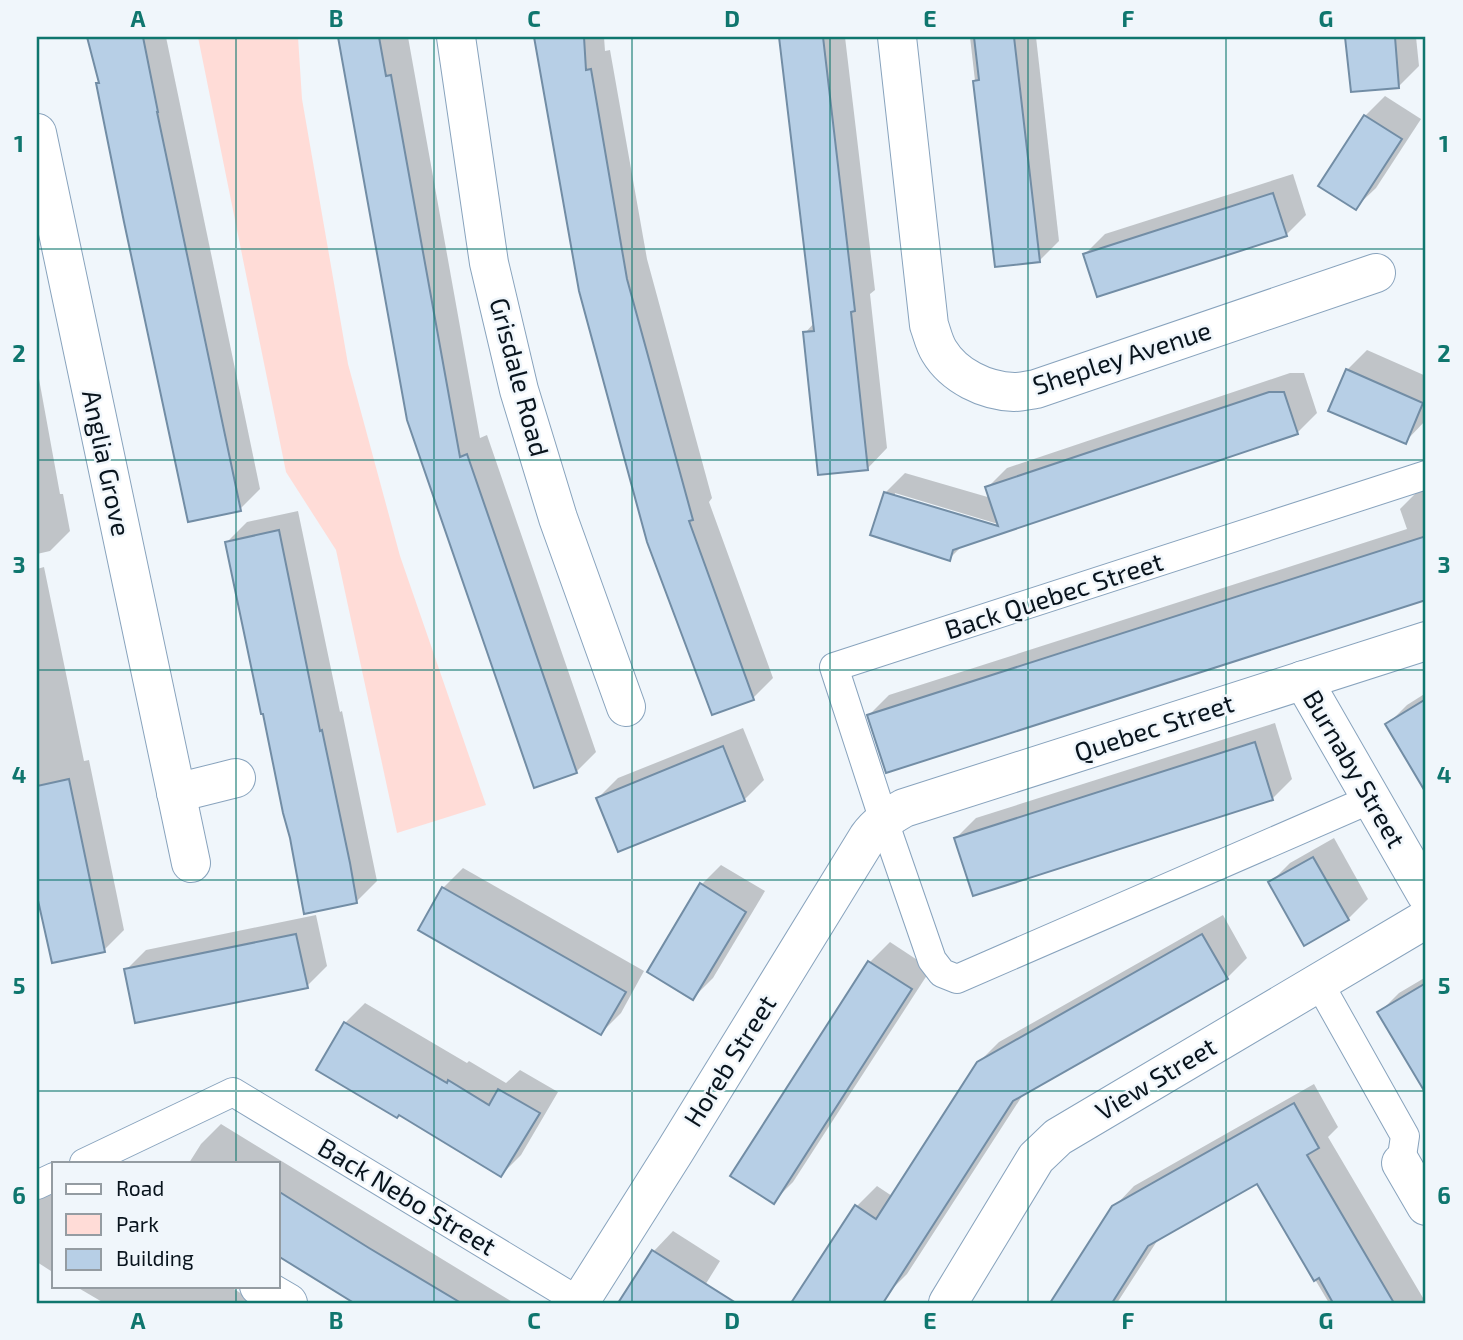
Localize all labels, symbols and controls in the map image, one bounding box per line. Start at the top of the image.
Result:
text: A [130,4,146,32]
text: B [329,4,343,32]
text: C [527,4,541,32]
text: D [724,4,740,32]
text: E [923,4,937,32]
text: F [1122,4,1135,32]
text: G [1319,4,1333,32]
text: 1 [14,129,24,157]
text: 1 [1439,129,1449,157]
street label: Grisdale Road [484,294,557,459]
street label: Shepley Avenue [1028,313,1215,400]
text: 2 [12,339,26,367]
text: 2 [1437,339,1451,367]
street label: Anglia Grove [77,387,138,539]
street label: Back Quebec Street [941,545,1167,644]
text: 3 [12,550,26,578]
text: 3 [1437,550,1451,578]
street label: Burnaby Street [1298,684,1413,853]
street label: Quebec Street [1070,686,1237,767]
text: 4 [12,760,26,788]
text: 4 [1437,760,1451,788]
text: 5 [13,971,25,999]
text: 5 [1438,971,1450,999]
street label: Horeb Street [676,989,781,1132]
street label: View Street [1089,1030,1221,1126]
street label: Back Nebo Street [313,1130,502,1261]
legend [52,1162,280,1288]
text: Road [116,1175,164,1200]
text: 6 [12,1181,26,1209]
text: 6 [1437,1181,1451,1209]
text: Park [116,1211,159,1236]
text: Building [116,1245,194,1270]
text: A [130,1306,146,1334]
text: B [329,1306,343,1334]
text: C [527,1306,541,1334]
text: D [724,1306,740,1334]
text: E [923,1306,937,1334]
text: F [1122,1306,1135,1334]
text: G [1319,1306,1333,1334]

